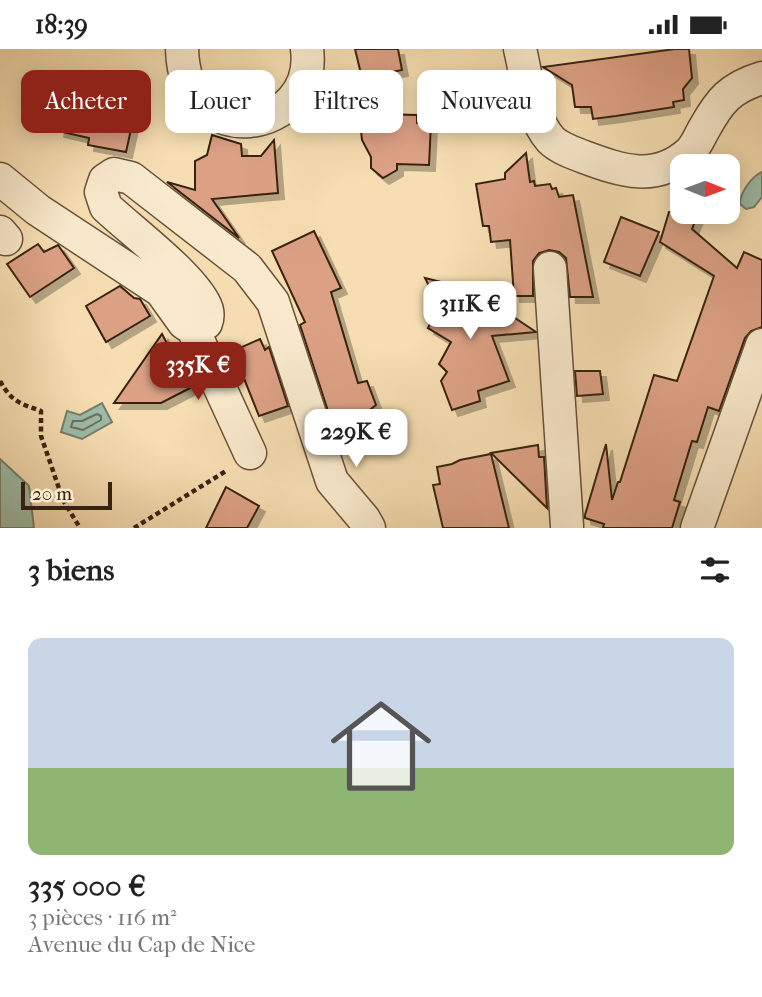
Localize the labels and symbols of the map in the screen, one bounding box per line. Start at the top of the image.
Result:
north arrow [670,154,740,224]
pin: 311K € [413,281,527,341]
pin: 335K € [141,343,255,402]
pin: 229K € [299,409,413,469]
scale bar [21,479,112,511]

